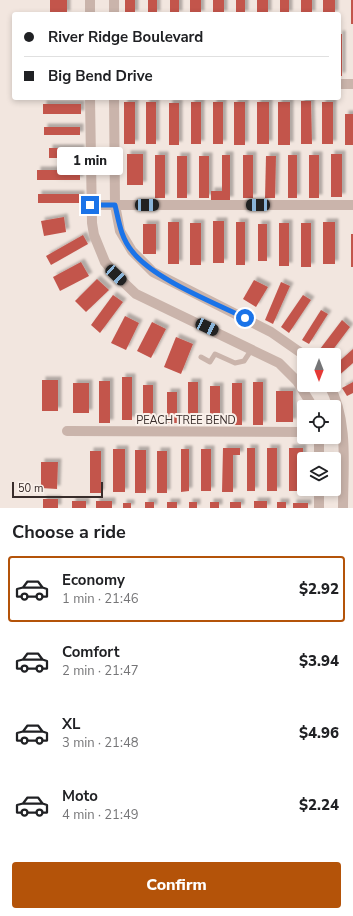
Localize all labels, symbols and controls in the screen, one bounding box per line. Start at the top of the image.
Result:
text: River Ridge Boulevard [48,27,203,47]
text: Big Bend Drive [48,66,153,86]
callout: 1 min [57,147,123,175]
text: 1 min [73,152,107,170]
route end [81,196,99,214]
car [135,199,159,211]
car [246,199,270,211]
car [103,262,129,288]
route start [236,309,254,327]
car [194,316,220,338]
north arrow [297,348,341,392]
map controls [297,348,341,496]
button: locate [297,400,341,444]
street label: PEACH TREE BEND [136,413,236,428]
button: layers [297,452,341,496]
scale bar [12,480,103,499]
text: 50 m [18,481,43,496]
text: Choose a ride [12,520,126,544]
text: Economy [62,570,125,590]
icon: car [14,571,50,607]
text: $2.92 [299,579,339,599]
text: 1 min · 21:46 [62,590,138,608]
text: Comfort [62,642,119,662]
icon: car [14,643,50,679]
text: $3.94 [299,651,339,671]
text: 2 min · 21:47 [62,662,138,680]
text: XL [62,714,81,734]
icon: car [14,715,50,751]
text: $4.96 [299,723,339,743]
text: 3 min · 21:48 [62,734,138,752]
text: Moto [62,786,98,806]
icon: car [14,787,50,823]
text: $2.24 [299,795,339,815]
text: 4 min · 21:49 [62,806,138,824]
button: Confirm [12,862,341,908]

